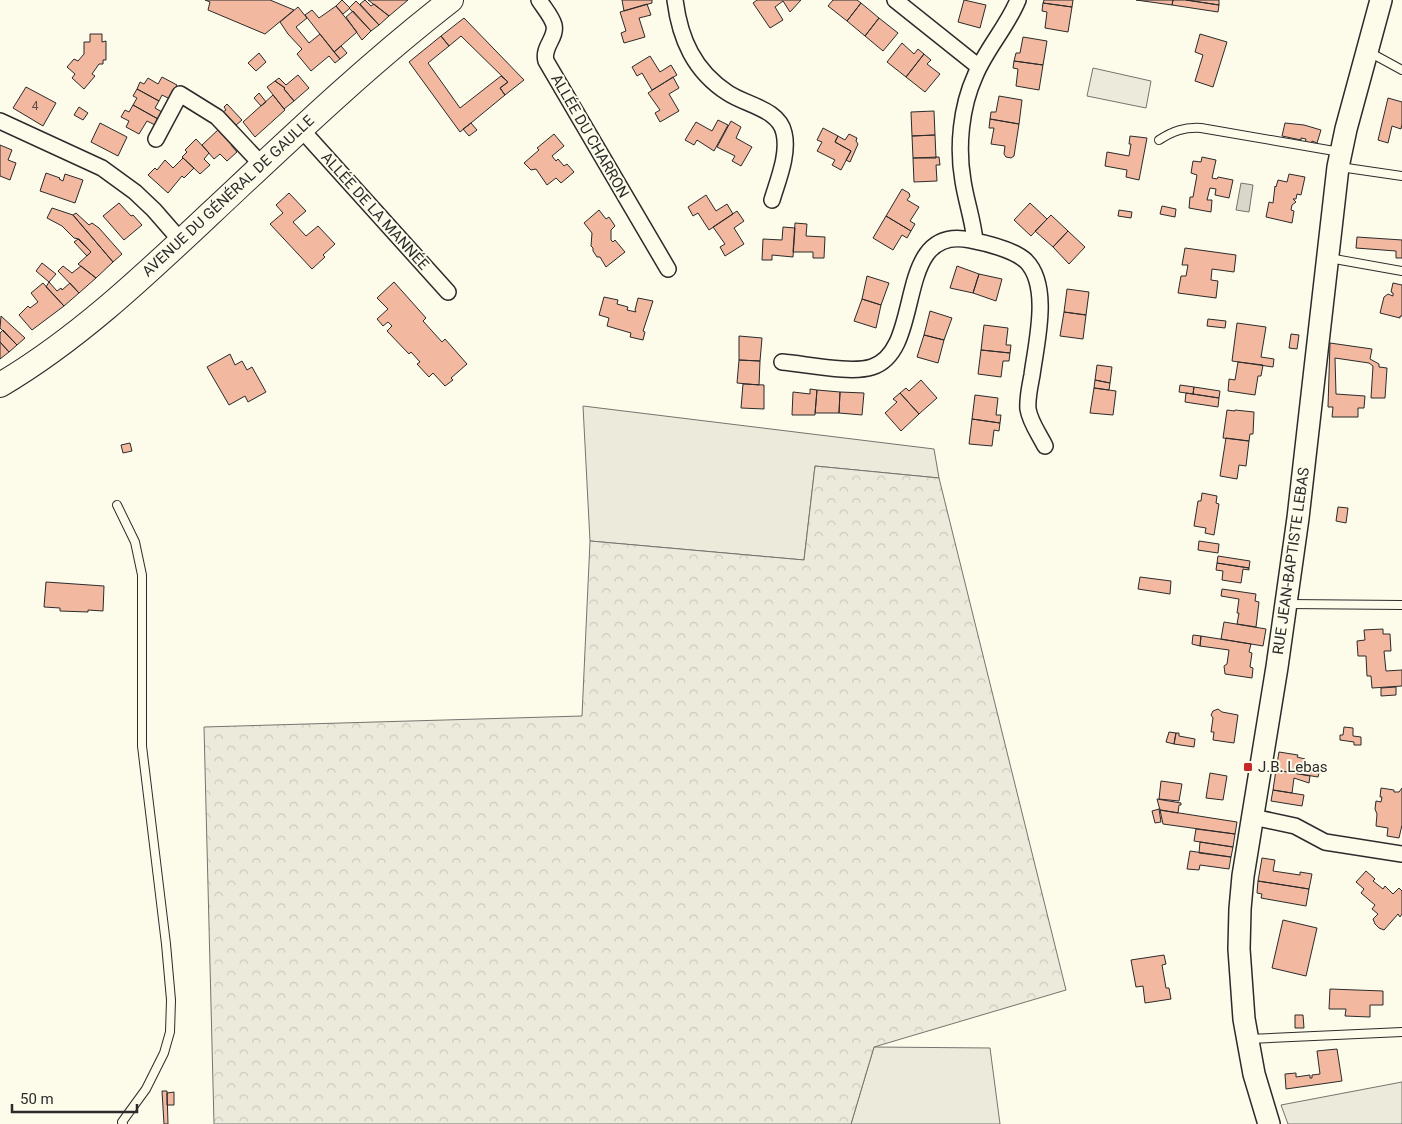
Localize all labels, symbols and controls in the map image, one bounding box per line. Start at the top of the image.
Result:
street label: ALLÉE DU CHARRON [547,71,633,201]
house number: 4 [32,99,39,113]
street label: AVENUE DU GÉNÉRAL DE GAULLE [138,111,318,280]
street label: ALLÉE DE LA MANNÉE [317,148,433,274]
street label: RUE JEAN-BAPTISTE LEBAS [1269,466,1313,656]
place label: J.B. Lebas [1258,758,1328,776]
marker: J.B. Lebas [1242,761,1254,773]
scale bar [12,1082,138,1114]
text: 50 m [20,1090,54,1108]

